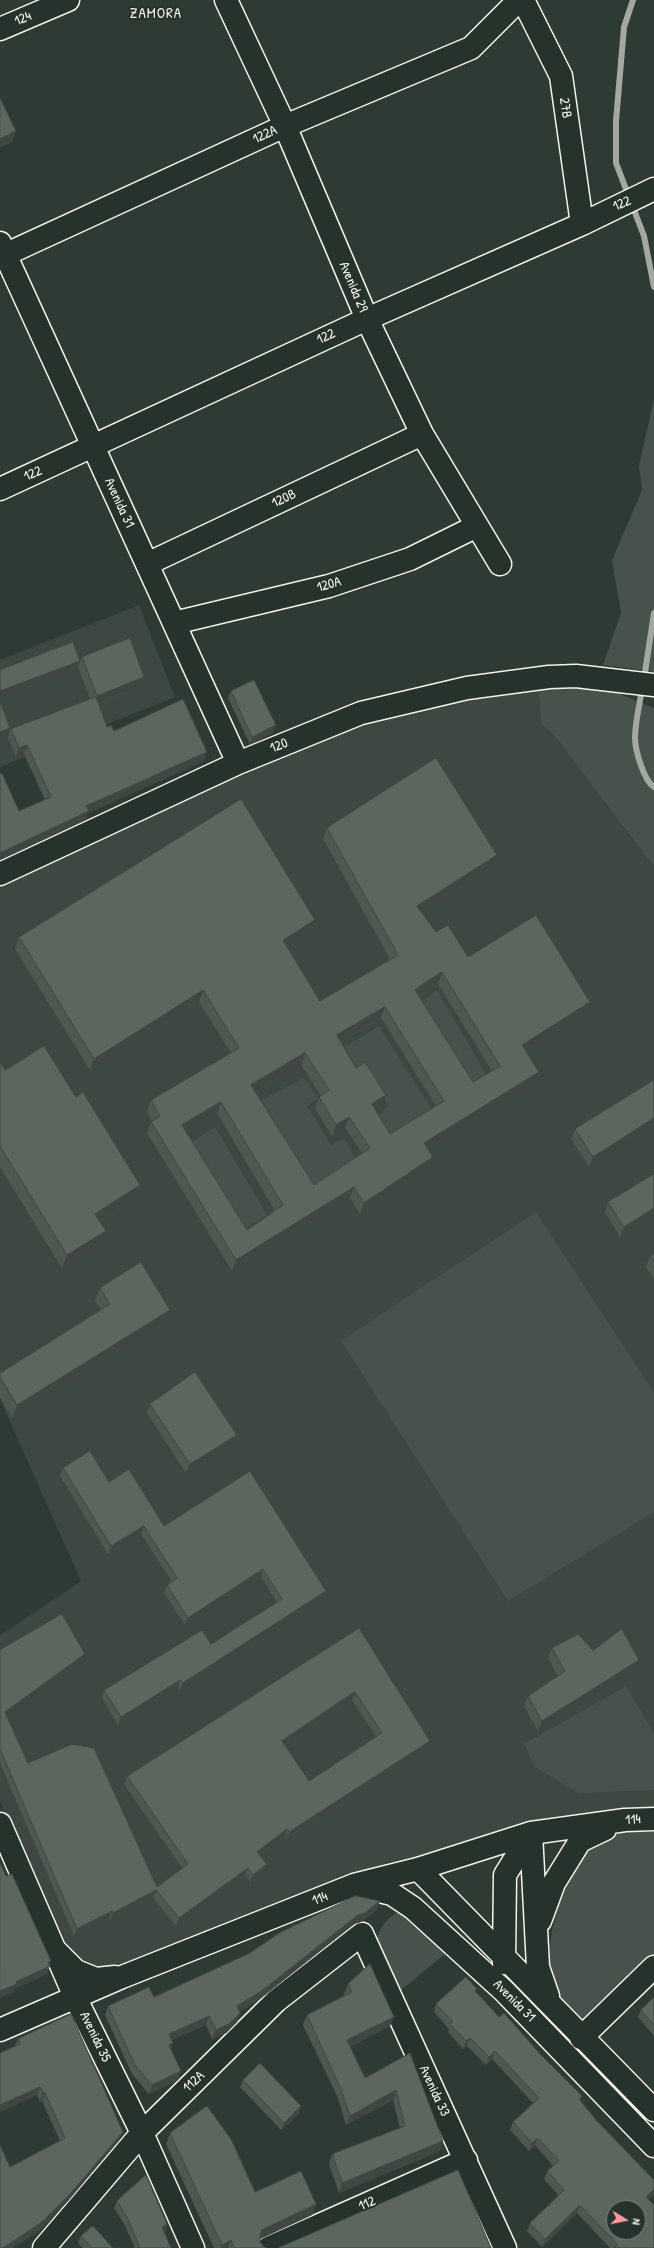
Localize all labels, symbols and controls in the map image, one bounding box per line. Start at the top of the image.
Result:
district label: ZAMORA [130,5,182,23]
street label: 124 [12,8,34,30]
street label: 27B [555,97,575,119]
street label: 122A [250,122,280,148]
street label: 122 [610,193,634,215]
street label: Avenida 29 [335,259,371,315]
street label: 122 [314,326,338,348]
street label: 122 [21,463,45,485]
street label: Avenida 31 [100,475,138,531]
street label: 120B [269,486,299,512]
street label: 120A [315,574,343,596]
street label: 120 [268,735,290,757]
street label: 114 [625,1811,641,1829]
street label: 114 [310,1888,330,1910]
street label: Avenida 31 [489,1976,539,2026]
street label: Avenida 35 [76,2009,114,2065]
street label: Avenida 33 [415,2063,453,2119]
street label: 112A [180,2068,208,2096]
street label: 112 [356,2193,378,2215]
north arrow [606,2200,646,2240]
text: N [629,2218,644,2226]

